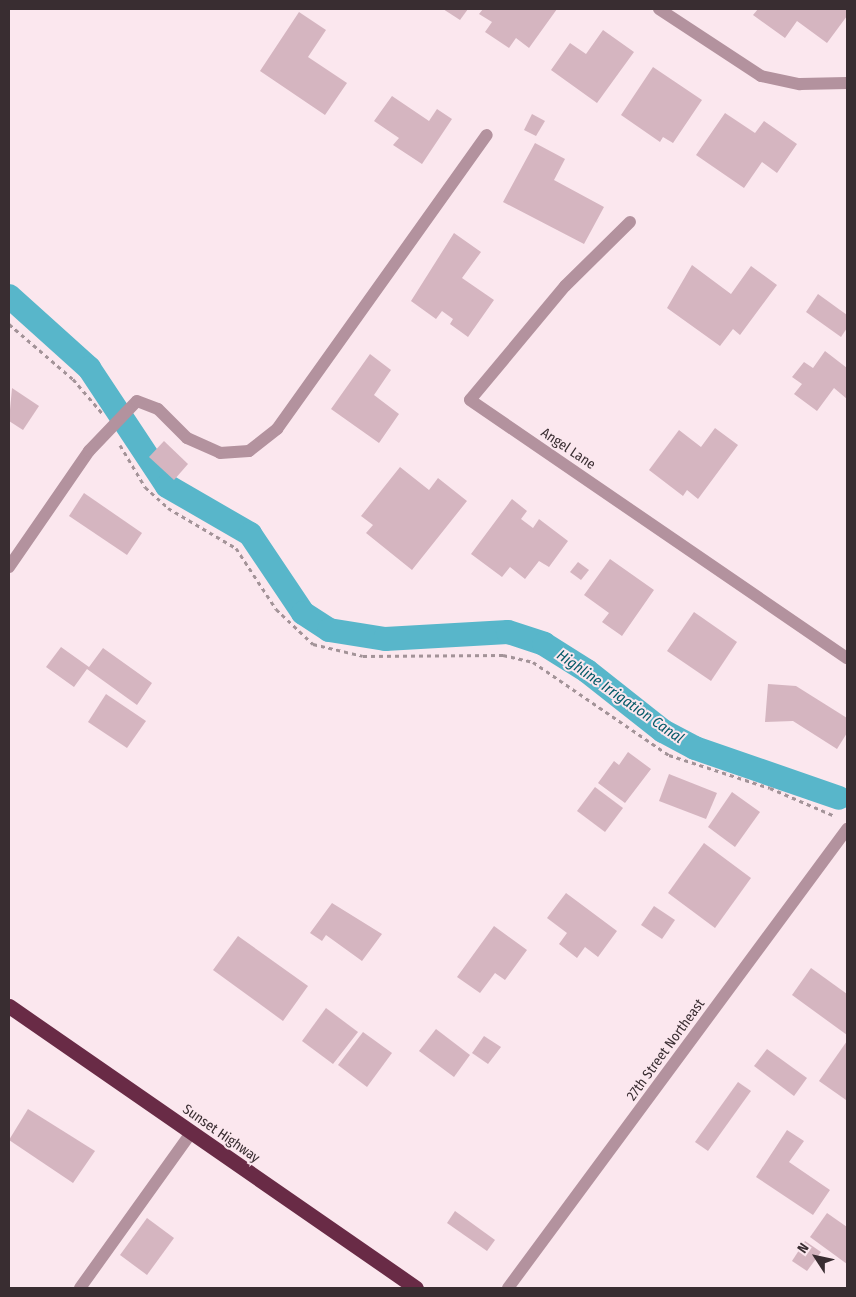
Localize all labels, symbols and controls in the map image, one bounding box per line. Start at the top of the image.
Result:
street label: Angel Lane [537,425,599,473]
water label: Highline Irrigation Canal [553,646,687,748]
street label: 27th Street Northeast [623,996,709,1104]
street label: Sunset Highway [179,1101,263,1167]
north arrow [791,1232,841,1282]
text: N [794,1240,813,1256]

